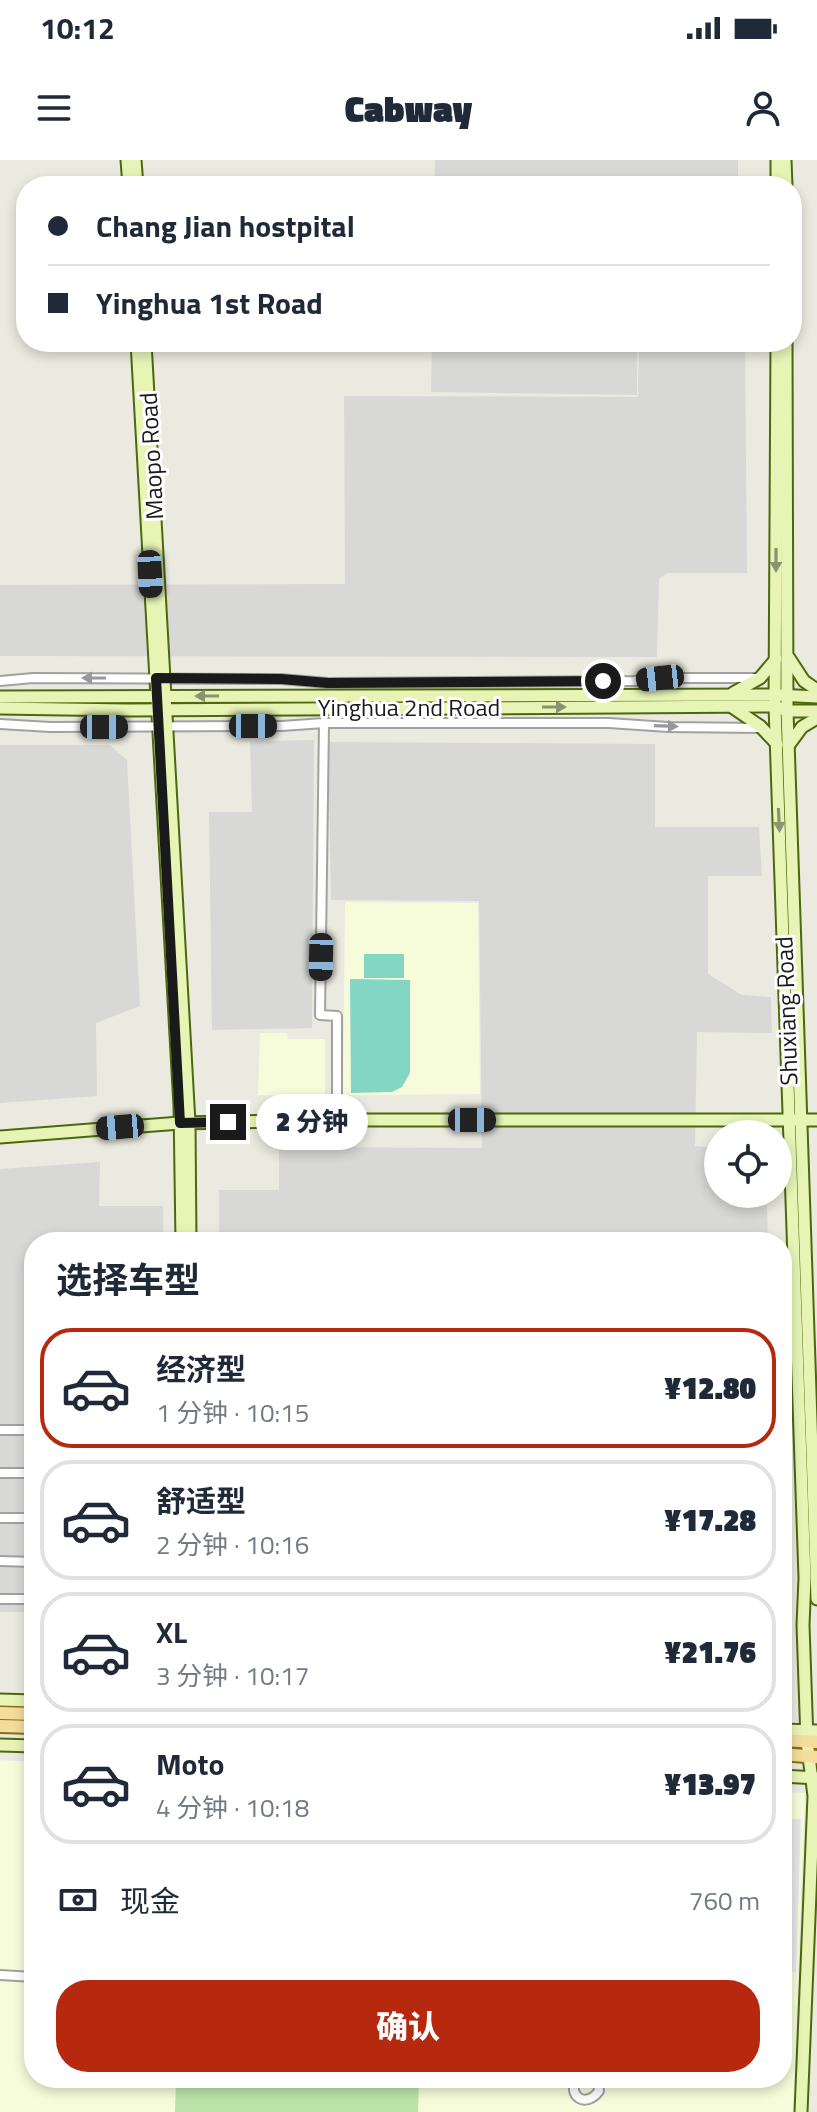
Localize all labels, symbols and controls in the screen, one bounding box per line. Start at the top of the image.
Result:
text: 10:12 [40,5,115,51]
text: Cabway [345,81,472,136]
icon: menu [32,86,76,130]
icon: person [741,86,785,130]
text: Chang Jian hostpital [96,203,355,249]
text: Yinghua 1st Road [96,280,323,326]
street label: Maopo Road [130,391,172,521]
one-way arrow [770,548,782,573]
car [137,549,163,599]
route start [585,663,621,699]
car [635,664,685,692]
one-way arrow [81,672,106,684]
street label: Yinghua 2nd Road [318,689,500,725]
one-way arrow [194,690,219,703]
one-way arrow [542,701,567,714]
car [229,714,277,738]
car [80,715,128,739]
one-way arrow [654,720,679,733]
one-way arrow [773,808,786,833]
car [309,933,333,981]
street label: Shuxiang Road [765,936,807,1086]
callout: 2 分钟 [256,1094,368,1150]
text: 2 分钟 [276,1102,348,1141]
route end [210,1104,246,1140]
car [448,1108,496,1132]
car [95,1113,145,1141]
map controls [704,1120,792,1208]
button: locate [704,1120,792,1208]
text: 选择车型 [56,1252,200,1307]
text: 经济型 [156,1346,246,1392]
icon: car [60,1352,132,1424]
text: ¥12.80 [664,1365,756,1411]
text: 1 分钟 · 10:15 [156,1393,309,1432]
text: 舒适型 [156,1478,246,1524]
icon: car [60,1484,132,1556]
text: ¥17.28 [664,1497,756,1543]
text: 2 分钟 · 10:16 [156,1525,309,1564]
text: XL [156,1609,187,1655]
icon: car [60,1616,132,1688]
text: ¥21.76 [664,1629,756,1675]
text: 3 分钟 · 10:17 [156,1656,309,1695]
text: Moto [156,1741,224,1787]
icon: car [60,1748,132,1820]
text: ¥13.97 [664,1761,756,1807]
text: 4 分钟 · 10:18 [156,1788,309,1827]
icon: cash [56,1878,100,1922]
text: 现金 [120,1878,180,1924]
text: 760 m [689,1881,760,1920]
button: 确认 [56,1980,760,2072]

